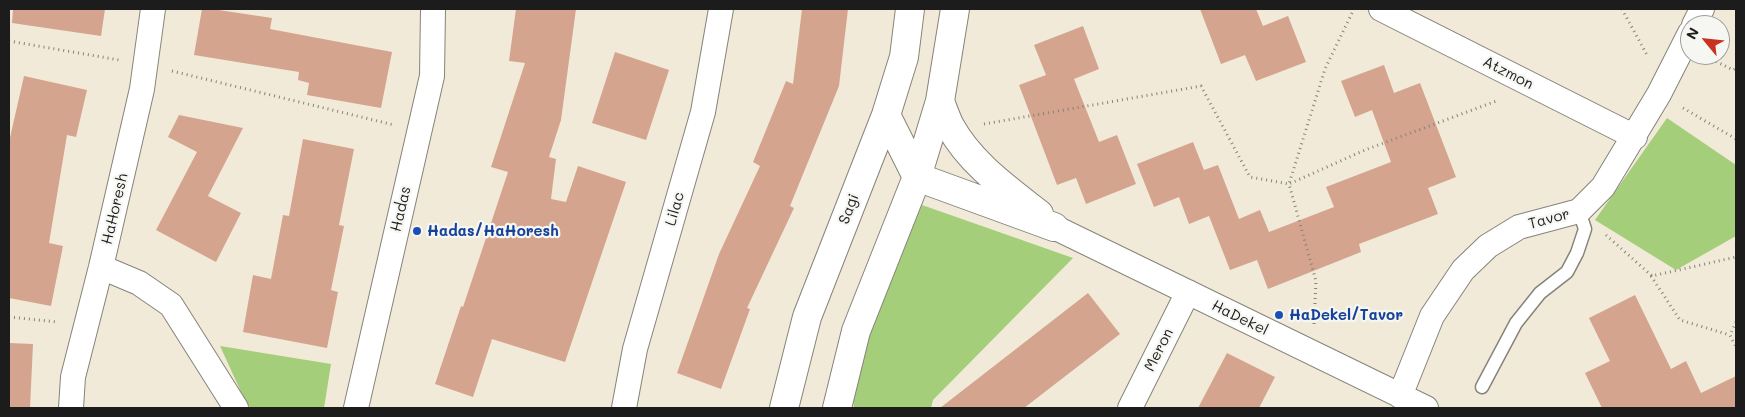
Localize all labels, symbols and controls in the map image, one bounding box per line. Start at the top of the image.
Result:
north arrow [1680,15,1730,65]
text: N [1681,24,1703,42]
street label: Atzmon [1480,53,1536,93]
street label: HaHoresh [98,172,132,246]
street label: Hadas [387,184,415,234]
street label: Lilac [662,190,688,228]
street label: Sagi [835,191,863,227]
street label: Tavor [1526,205,1572,233]
place label: Hadas/HaHoresh [427,222,559,240]
marker: Hadas/HaHoresh [411,225,423,237]
street label: HaDekel [1209,297,1271,339]
place label: HaDekel/Tavor [1289,306,1403,324]
marker: HaDekel/Tavor [1273,309,1285,321]
street label: Meron [1141,325,1177,375]

